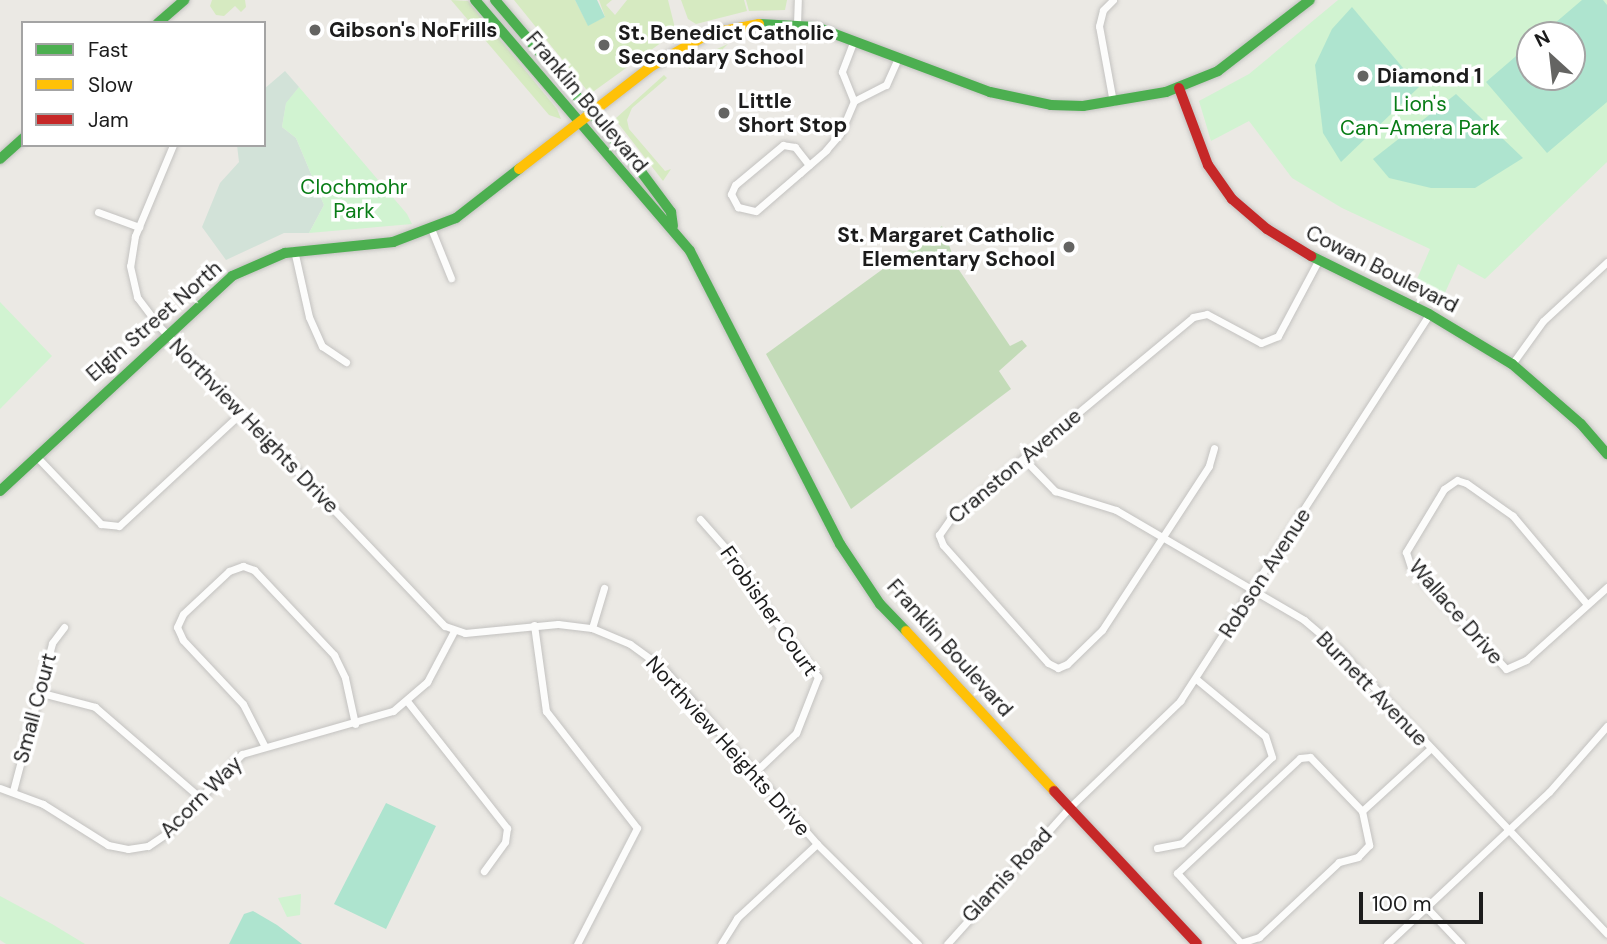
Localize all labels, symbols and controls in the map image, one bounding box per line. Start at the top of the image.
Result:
place label: Gibson's NoFrills [329,17,498,43]
place label: St. Benedict Catholic Secondary School [618,20,834,70]
legend [21,21,266,147]
north arrow [1516,21,1586,91]
marker: Gibson's NoFrills [307,22,323,38]
text: N [1530,24,1554,53]
street label: Franklin Boulevard [521,26,653,178]
text: Fast [88,36,128,64]
marker: St. Benedict Catholic Secondary School [596,37,612,53]
place label: Diamond 1 [1377,63,1482,89]
marker: Diamond 1 [1355,68,1371,84]
text: Slow [88,71,133,99]
place label: Little Short Stop [738,88,847,138]
park label: Lion's Can-Amera Park [1340,91,1500,141]
marker: Little Short Stop [716,105,732,121]
text: Jam [88,106,129,134]
park label: Clochmohr Park [300,174,408,224]
street label: Cowan Boulevard [1302,220,1462,318]
place label: St. Margaret Catholic Elementary School [837,222,1055,272]
marker: St. Margaret Catholic Elementary School [1061,239,1077,255]
street label: Elgin Street North [81,255,227,387]
street label: Northview Heights Drive [164,333,344,519]
street label: Cranston Avenue [943,403,1087,529]
street label: Robson Avenue [1214,503,1316,643]
street label: Frobisher Court [715,541,823,681]
street label: Wallace Drive [1404,554,1508,670]
street label: Franklin Boulevard [882,574,1018,722]
street label: Burnett Avenue [1311,626,1433,752]
street label: Small Court [8,650,62,766]
street label: Northview Heights Drive [641,651,815,841]
street label: Acorn Way [155,751,247,843]
street label: Glamis Road [957,822,1057,928]
scale bar [1362,878,1486,922]
text: 100 m [1372,890,1432,918]

